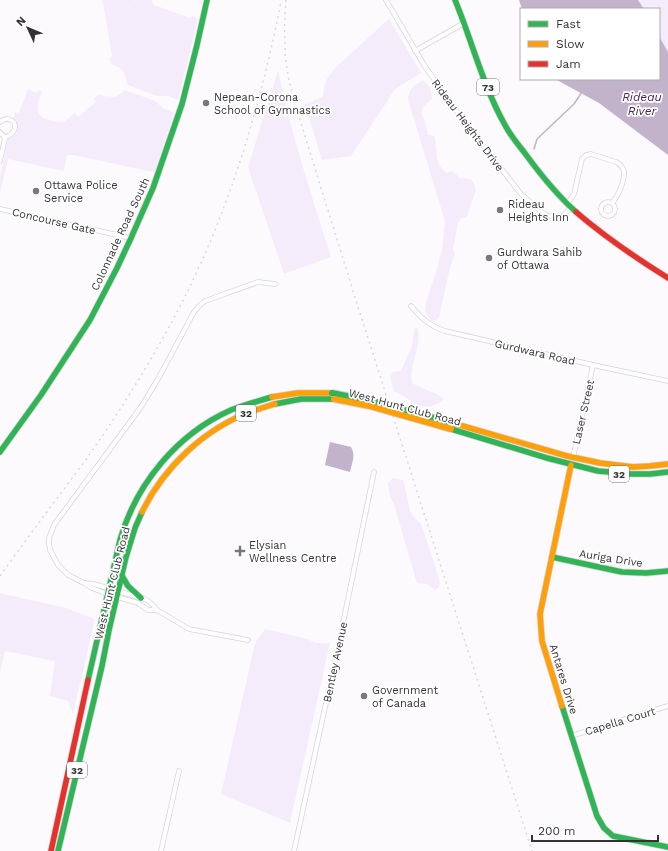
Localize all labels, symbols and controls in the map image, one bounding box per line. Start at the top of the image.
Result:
north arrow [8,8,48,48]
legend [520,8,660,80]
text: N [14,14,29,29]
text: Fast [556,17,581,31]
text: Slow [556,37,584,51]
text: Jam [556,57,581,71]
street label: Rideau Heights Drive [429,77,506,174]
road number: 73 [477,79,499,95]
water label: Rideau River [622,90,662,118]
place label: Nepean-Corona School of Gymnastics [214,91,331,117]
marker: Nepean-Corona School of Gymnastics [201,98,211,108]
street label: Colonnade Road South [88,176,152,293]
place label: Ottawa Police Service [44,179,118,205]
marker: Ottawa Police Service [31,186,41,196]
place label: Rideau Heights Inn [508,198,569,224]
marker: Rideau Heights Inn [495,205,505,215]
street label: Concourse Gate [11,206,97,237]
place label: Gurdwara Sahib of Ottawa [497,246,582,272]
marker: Gurdwara Sahib of Ottawa [484,253,494,263]
street label: Gurdwara Road [493,337,576,368]
street label: Laser Street [570,378,597,446]
street label: West Hunt Club Road [347,386,462,429]
road number: 32 [236,405,256,421]
road number: 32 [609,466,629,482]
street label: West Hunt Club Road [92,525,133,641]
place label: Elysian Wellness Centre [249,539,337,565]
marker: Elysian Wellness Centre [234,545,246,557]
street label: Auriga Drive [578,547,644,570]
street label: Bentley Avenue [321,621,350,704]
street label: Antares Drive [547,643,580,716]
place label: Government of Canada [372,684,438,710]
marker: Government of Canada [359,691,369,701]
street label: Capella Court [583,704,657,738]
road number: 32 [67,762,87,778]
scale bar [532,817,658,843]
text: 200 m [538,824,575,838]

